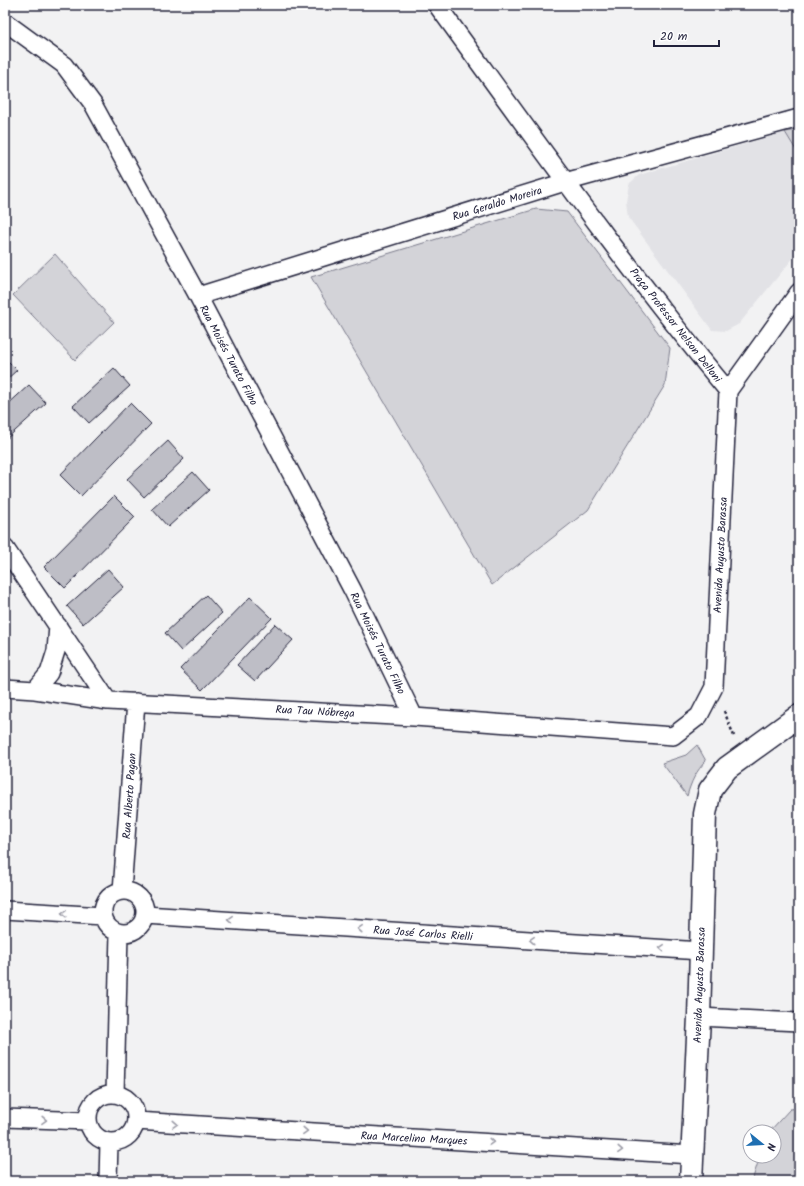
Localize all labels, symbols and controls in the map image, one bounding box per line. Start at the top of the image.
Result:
scale bar [654,22,719,48]
text: 20 m [660,27,688,46]
street label: Rua Geraldo Moreira [450,182,544,226]
street label: Praça Professor Nelson Delloni [625,264,726,387]
street label: Rua Moisés Turato Filho [194,302,262,409]
street label: Avenida Augusto Barassa [709,497,733,614]
street label: Rua Moisés Turato Filho [345,589,410,698]
street label: Rua Tau Nóbrega [275,701,355,723]
street label: Rua Alberto Pagan [118,752,142,840]
one-way arrow [61,909,67,918]
one-way arrow [228,916,234,925]
street label: Rua José Carlos Rielli [373,922,474,946]
one-way arrow [357,924,363,933]
street label: Avenida Augusto Barassa [689,927,711,1043]
one-way arrow [529,935,535,944]
one-way arrow [659,944,665,953]
one-way arrow [41,1115,47,1124]
one-way arrow [172,1119,178,1128]
north arrow [742,1124,782,1164]
one-way arrow [302,1127,308,1136]
street label: Rua Marcelino Marques [360,1127,468,1151]
one-way arrow [488,1138,494,1147]
text: N [761,1141,780,1153]
one-way arrow [617,1146,623,1155]

